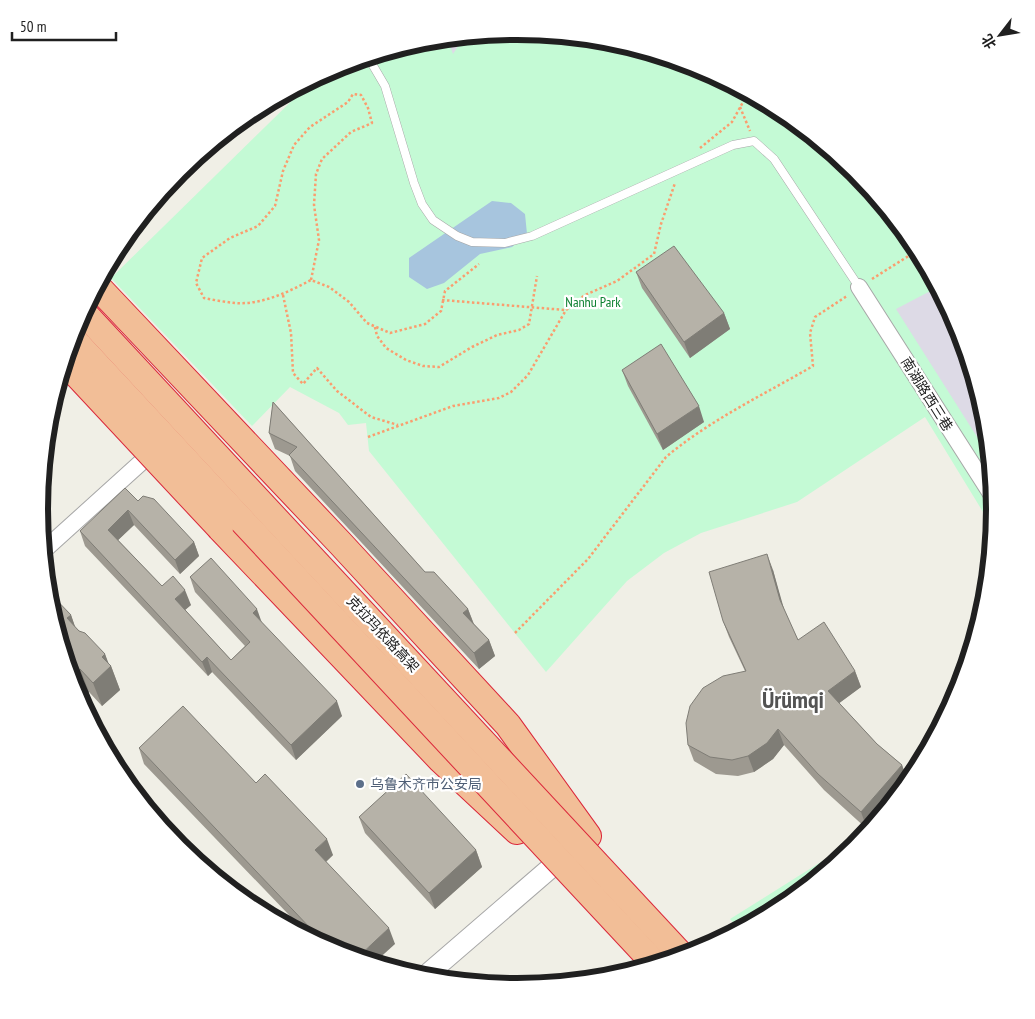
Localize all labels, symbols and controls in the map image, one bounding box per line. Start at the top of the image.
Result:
scale bar [12,10,116,42]
north arrow [975,10,1025,60]
text: 50 m [20,17,46,36]
text: 北 [978,31,1000,52]
park label: Nanhu Park [565,293,621,311]
street label: 南湖路西三巷 [897,354,957,434]
street label: 克拉玛依路高架 [343,592,423,676]
district label: Ürümqi [762,684,824,715]
place label: 乌鲁木齐市公安局 [370,775,482,793]
marker: 乌鲁木齐市公安局 [354,778,366,790]

